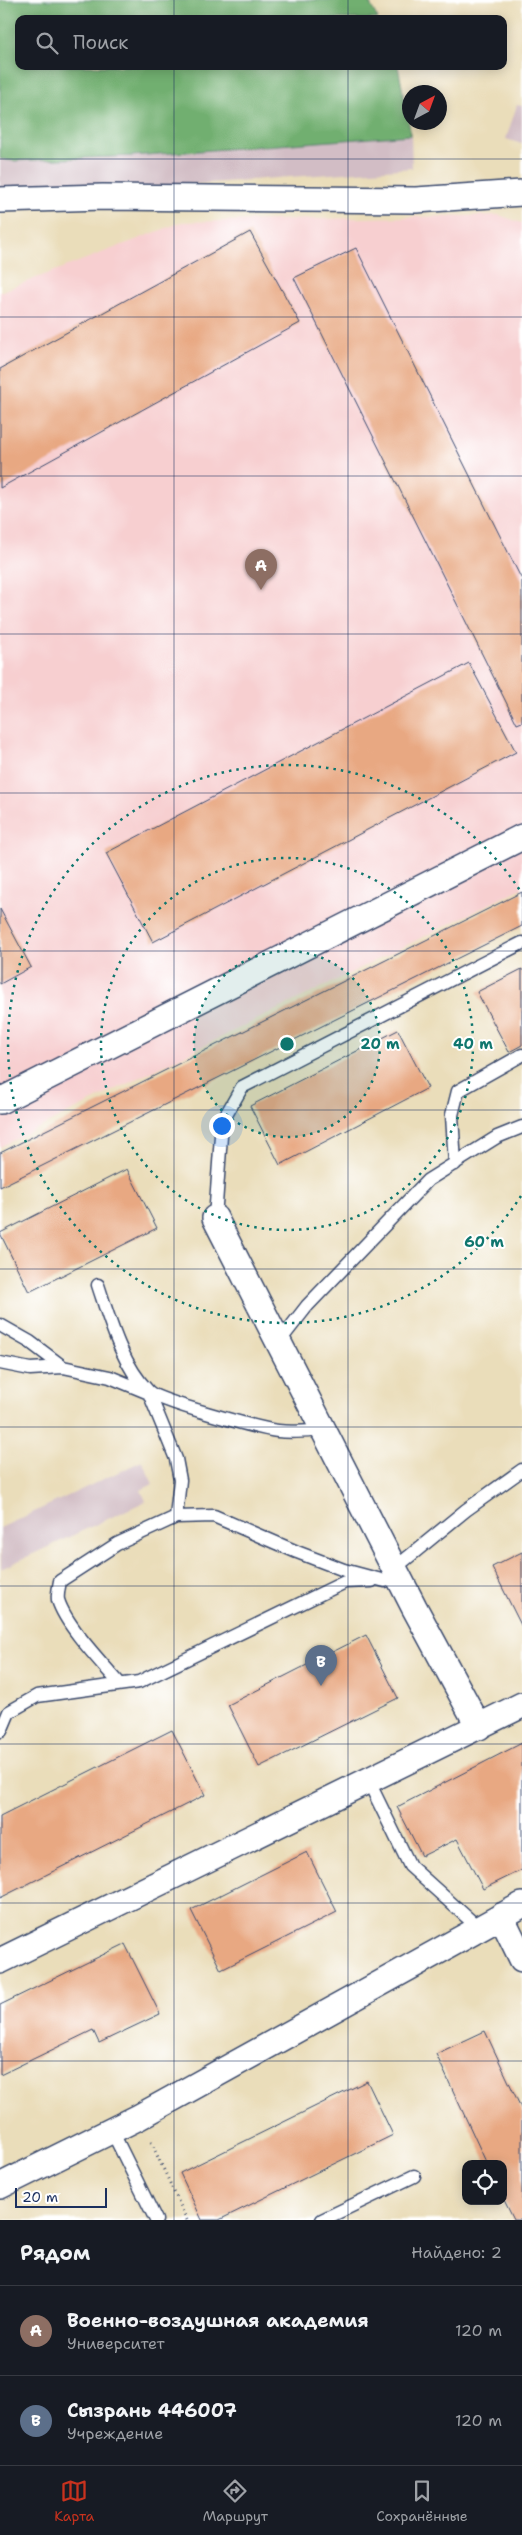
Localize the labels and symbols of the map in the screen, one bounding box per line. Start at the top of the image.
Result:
north arrow [402,85,447,130]
pin: A [245,549,277,590]
text: 20 m [360,1034,400,1054]
text: 40 m [453,1034,493,1054]
centre of rings [278,1035,296,1053]
your location [209,1113,235,1139]
text: 60 m [464,1232,504,1252]
pin: B [305,1645,337,1686]
scale bar [15,2185,108,2208]

